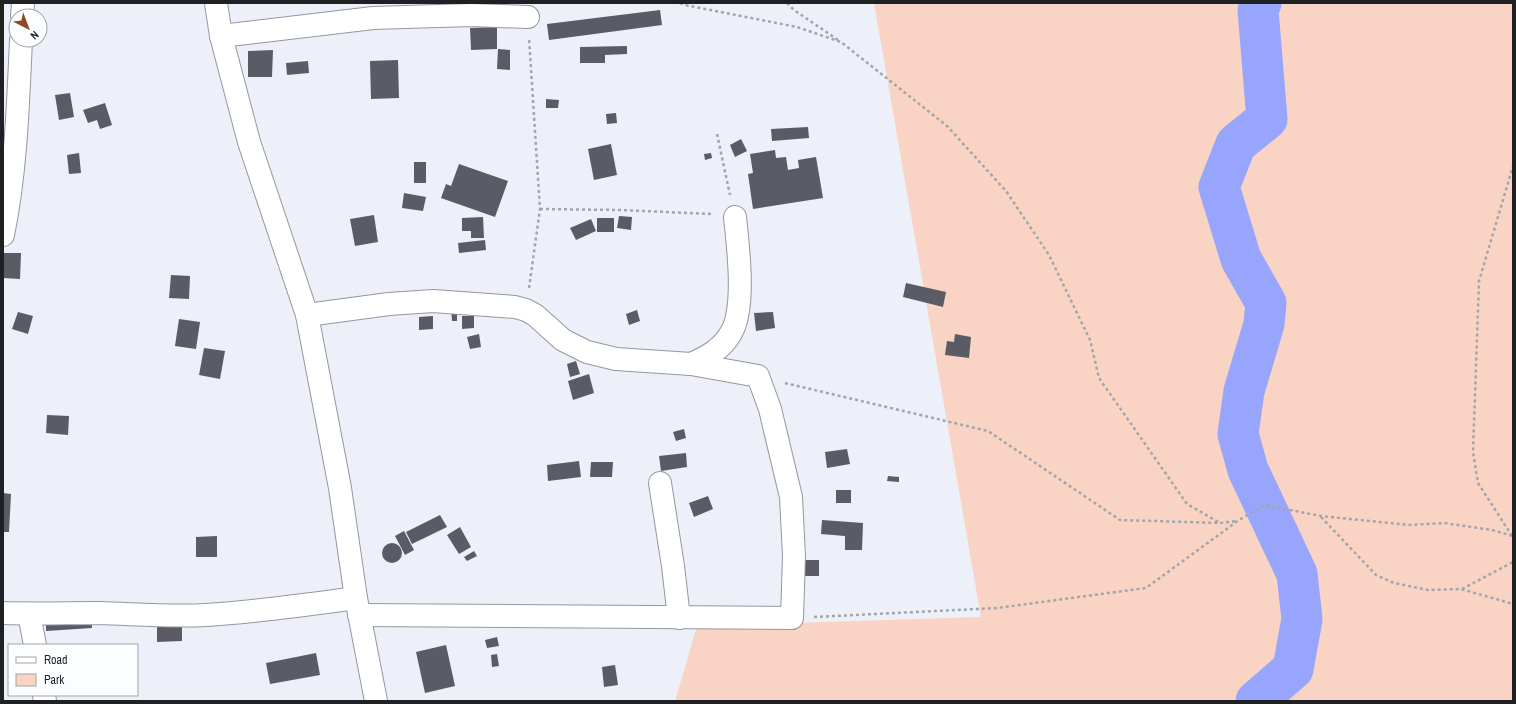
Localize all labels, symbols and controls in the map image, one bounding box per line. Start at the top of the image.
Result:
north arrow [8,8,48,48]
text: N [28,28,42,43]
legend [8,644,138,696]
text: Road [44,652,68,668]
text: Park [44,672,64,688]

